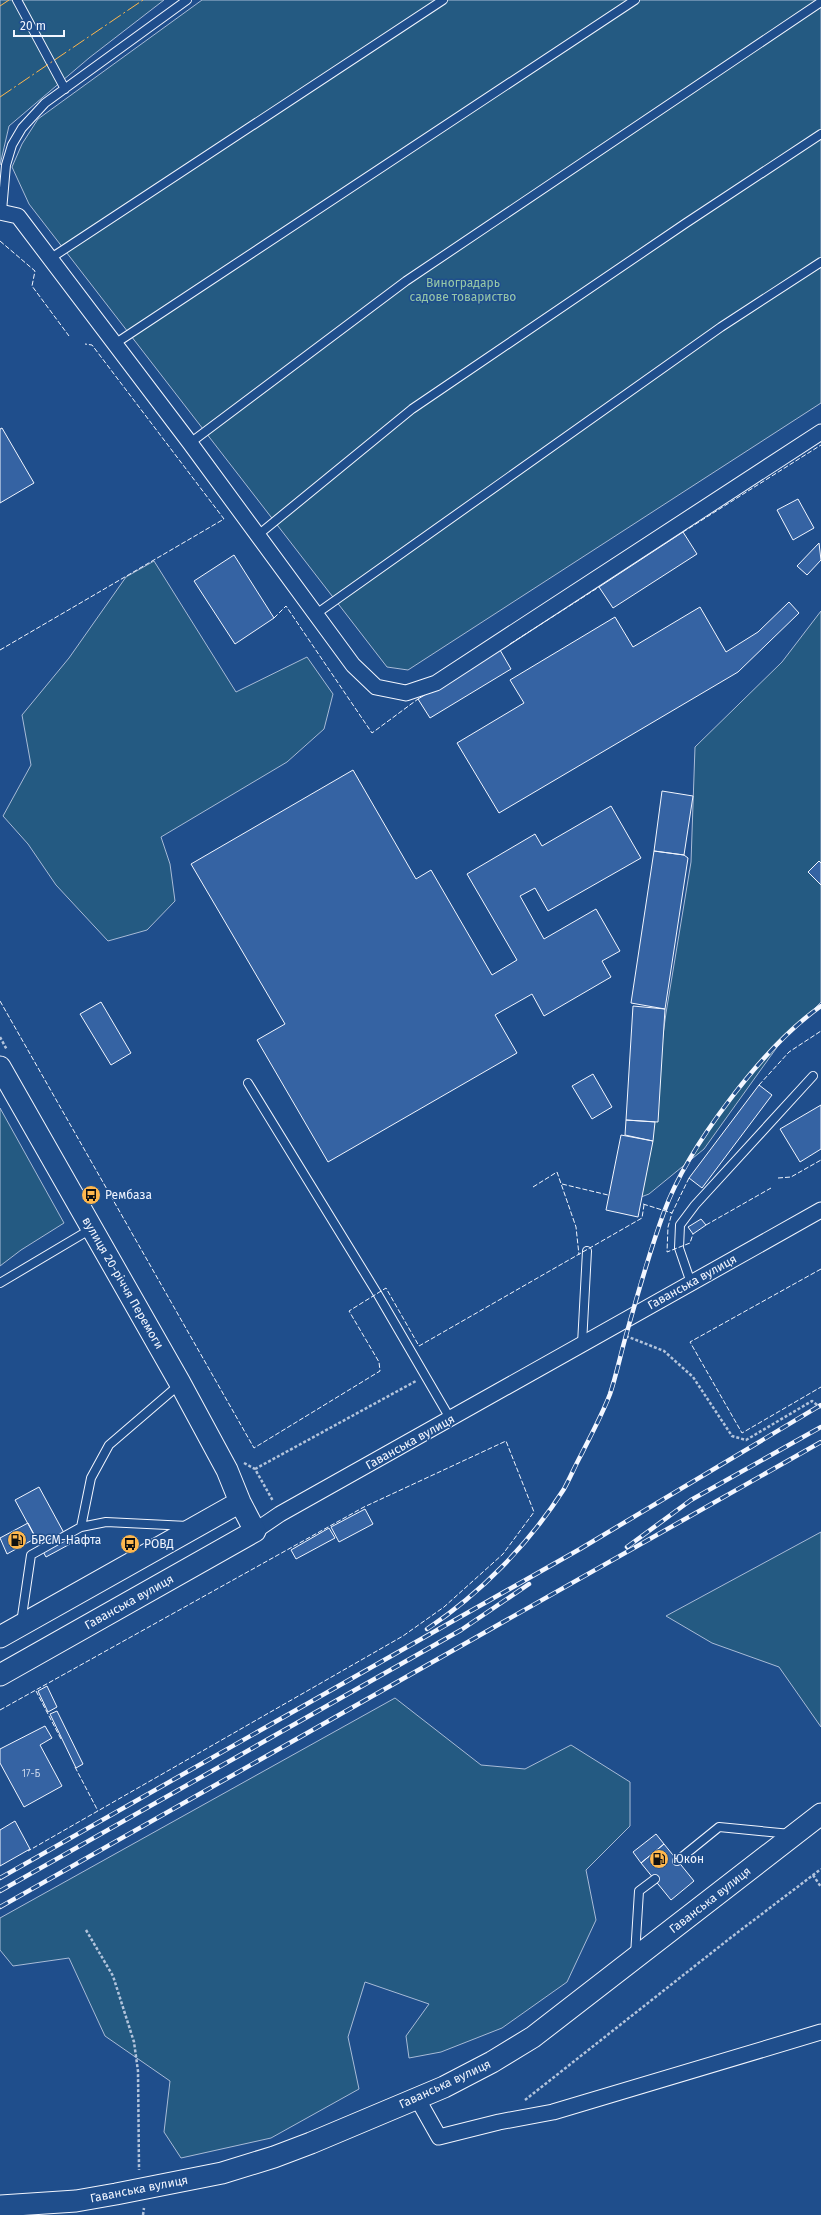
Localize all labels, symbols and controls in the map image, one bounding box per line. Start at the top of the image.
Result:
scale bar [14,12,64,38]
text: 20 m [20,19,46,33]
park label: Виноградарь садове товариство [410,276,516,304]
bus stop icon: Рембаза [80,1184,102,1206]
place label: Рембаза [105,1188,152,1202]
street label: вулиця 20-річчя Перемоги [79,1215,167,1351]
street label: Гаванська вулиця [645,1252,739,1312]
street label: Гаванська вулиця [363,1412,457,1472]
fuel station icon: БРСМ-Нафта [6,1529,28,1551]
place label: БРСМ-Нафта [31,1533,101,1547]
bus stop icon: РОВД [119,1533,141,1555]
place label: РОВД [144,1537,174,1551]
street label: Гаванська вулиця [82,1572,176,1632]
house number: 17-Б [22,1768,41,1780]
fuel station icon: Юкон [648,1848,670,1870]
place label: Юкон [673,1852,704,1866]
street label: Гаванська вулиця [666,1864,754,1936]
street label: Гаванська вулиця [397,2057,493,2111]
street label: Гаванська вулиця [89,2173,189,2205]

